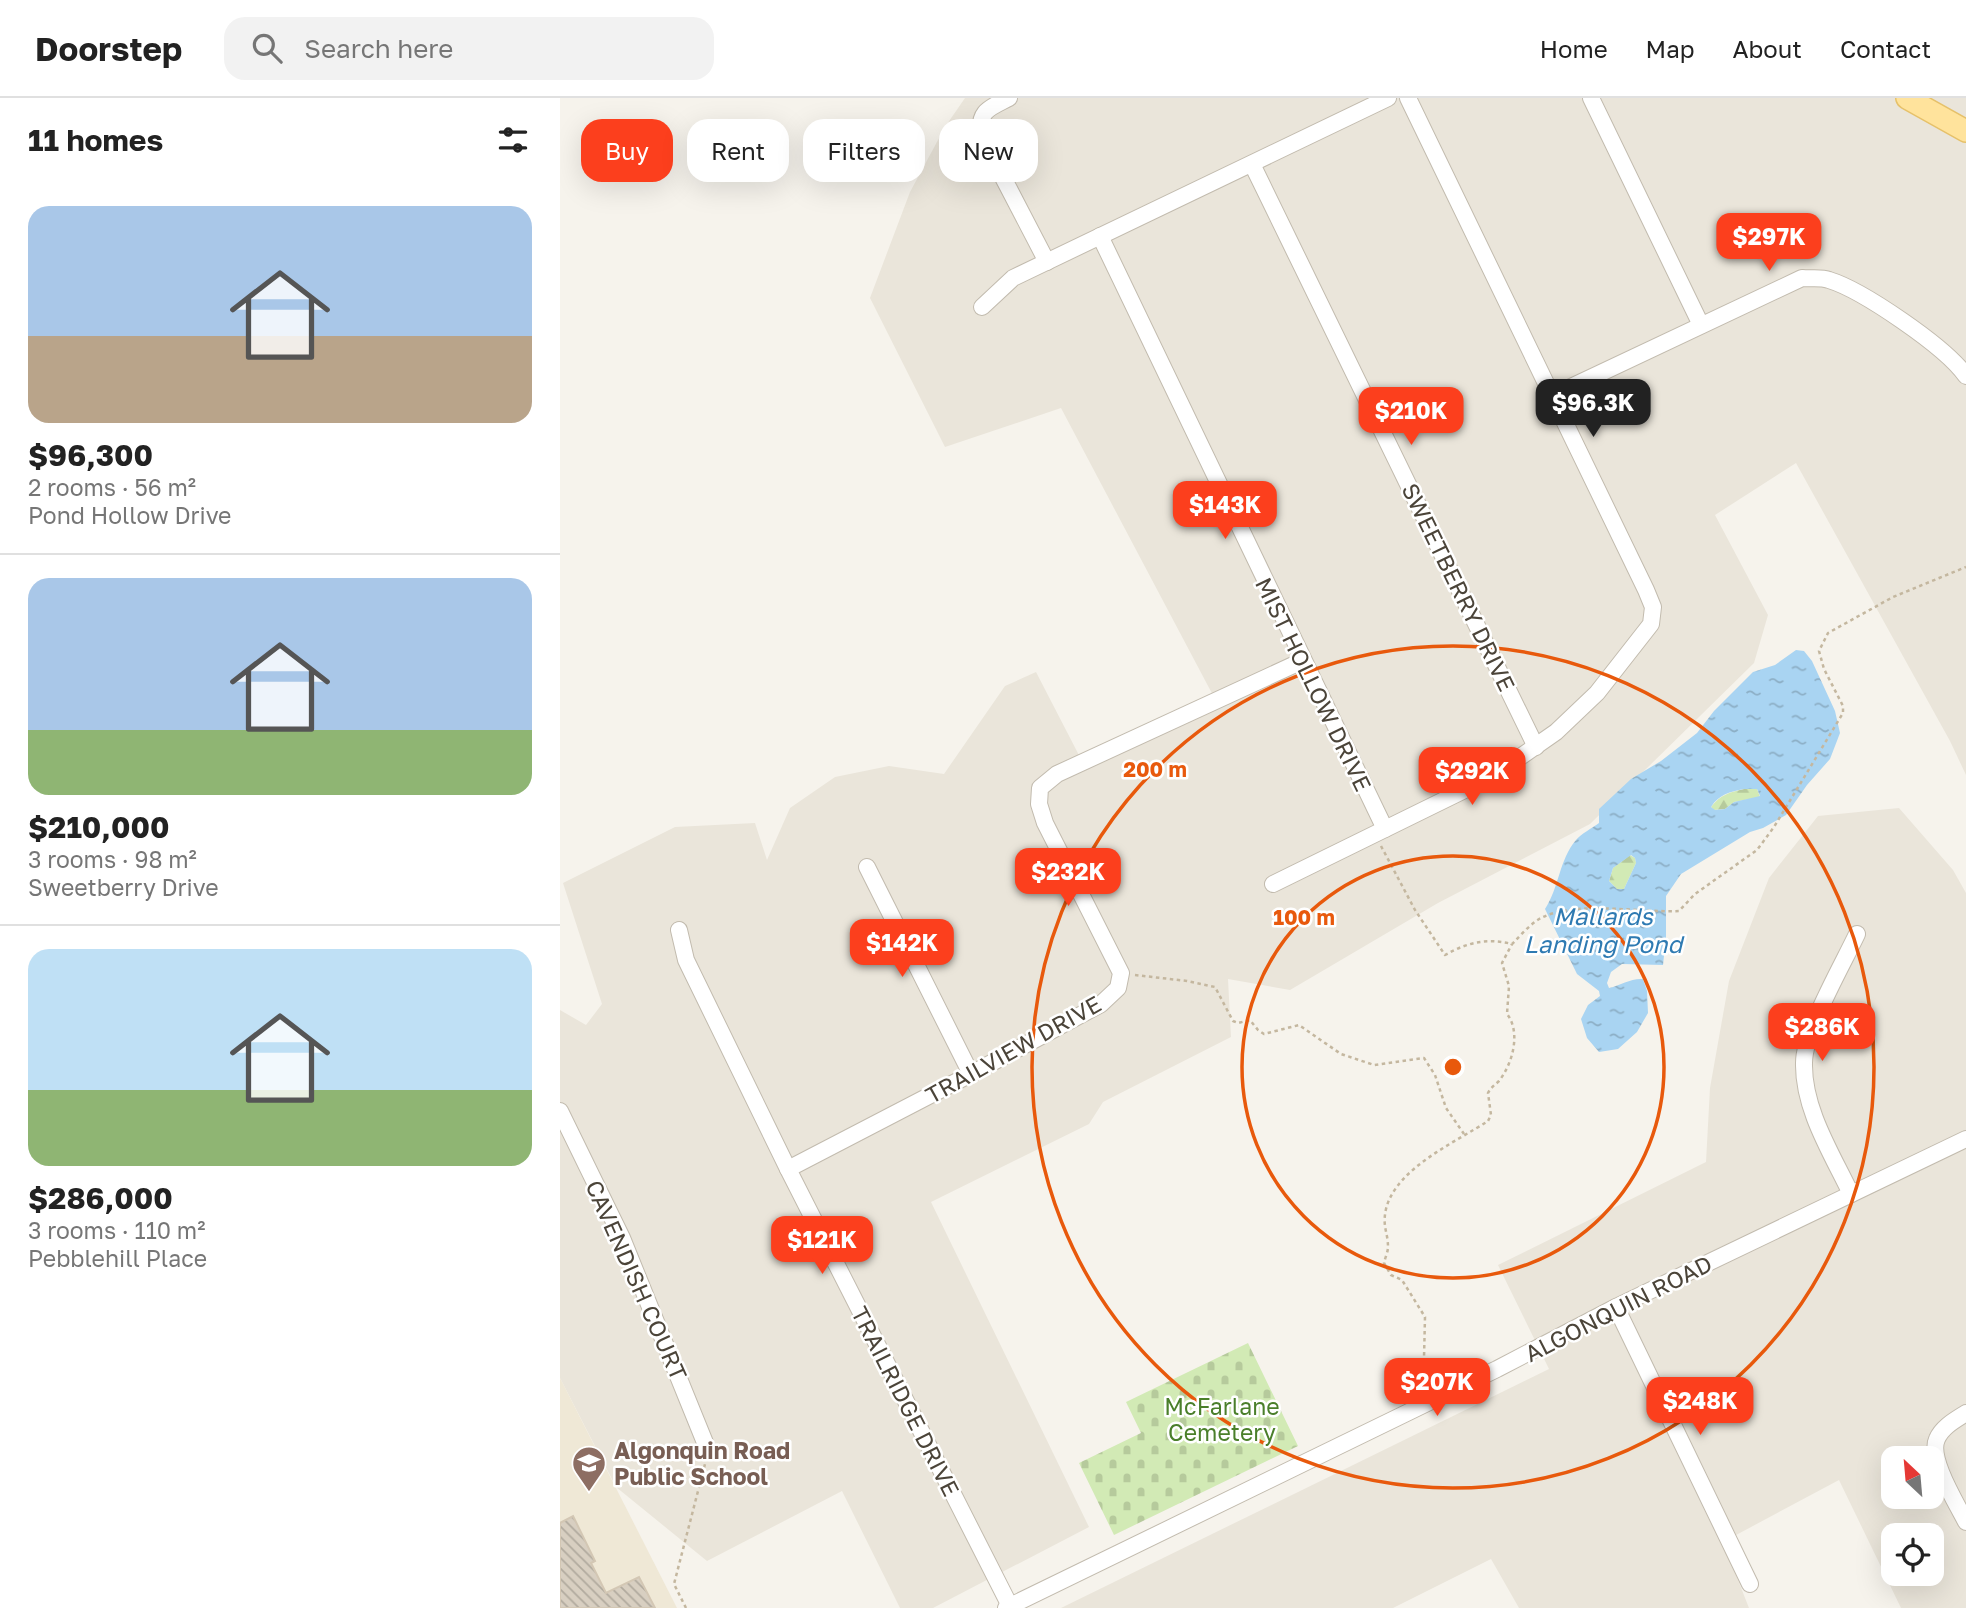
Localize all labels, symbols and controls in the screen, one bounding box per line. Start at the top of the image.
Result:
search box [224,17,714,80]
text: Doorstep [35,29,182,68]
icon: search [248,29,286,67]
text: Search here [304,33,453,64]
text: Home [1540,34,1608,63]
text: Map [1646,34,1695,63]
text: About [1733,34,1802,63]
text: Contact [1840,34,1931,63]
chip: Buy [581,119,673,182]
chip: Rent [687,119,789,182]
chip: Filters [803,119,925,182]
chip: New [939,119,1038,182]
icon: filters [494,121,532,159]
text: 11 homes [28,122,163,158]
pin: $297K [1720,214,1818,273]
text: $297K [1732,222,1806,250]
icon: home [217,252,343,378]
pin: $96.3K [1536,380,1650,439]
pin: $210K [1362,388,1460,447]
text: $96.3K [1552,388,1634,416]
text: $210K [1375,396,1447,424]
text: $96,300 [28,437,153,473]
text: 2 rooms · 56 m² [28,473,196,501]
street label: SWEETBERRY DRIVE [1396,478,1522,696]
pin: $143K [1176,482,1274,541]
text: $143K [1189,490,1261,518]
text: Pond Hollow Drive [28,501,231,529]
street label: MIST HOLLOW DRIVE [1250,573,1378,795]
icon: home [217,624,343,750]
pin: $292K [1423,748,1521,807]
text: 200 m [1123,756,1187,782]
text: $292K [1435,756,1509,784]
text: $210,000 [28,809,169,845]
text: 3 rooms · 98 m² [28,845,197,873]
pin: $232K [1019,848,1117,908]
text: $232K [1031,857,1105,885]
text: Sweetberry Drive [28,873,219,901]
water label: Mallards Landing Pond [1524,901,1685,959]
text: 100 m [1273,904,1335,930]
pin: $142K [853,920,951,979]
text: $142K [866,928,938,956]
street label: TRAILVIEW DRIVE [920,989,1106,1109]
icon: home [217,995,343,1121]
pin: $286K [1773,1004,1871,1063]
text: $286K [1784,1012,1860,1040]
centre of rings [1441,1055,1465,1079]
street label: CAVENDISH COURT [580,1176,694,1384]
text: $286,000 [28,1180,173,1216]
text: 3 rooms · 110 m² [28,1216,205,1244]
pin: $121K [773,1216,871,1276]
text: $121K [787,1225,857,1253]
text: Pebblehill Place [28,1244,207,1272]
street label: ALGONQUIN ROAD [1520,1249,1716,1367]
street label: TRAILRIDGE DRIVE [846,1302,966,1500]
pin: $207K [1388,1358,1486,1418]
text: $207K [1400,1367,1474,1395]
pin: $248K [1651,1378,1749,1437]
text: $248K [1662,1386,1738,1414]
park label: McFarlane Cemetery [1164,1392,1280,1446]
place label: Algonquin Road Public School [614,1436,790,1490]
school or university icon: Algonquin Road Public School [570,1444,608,1493]
north arrow [1881,1446,1944,1508]
map controls [1881,1446,1944,1586]
button: locate [1881,1523,1944,1586]

